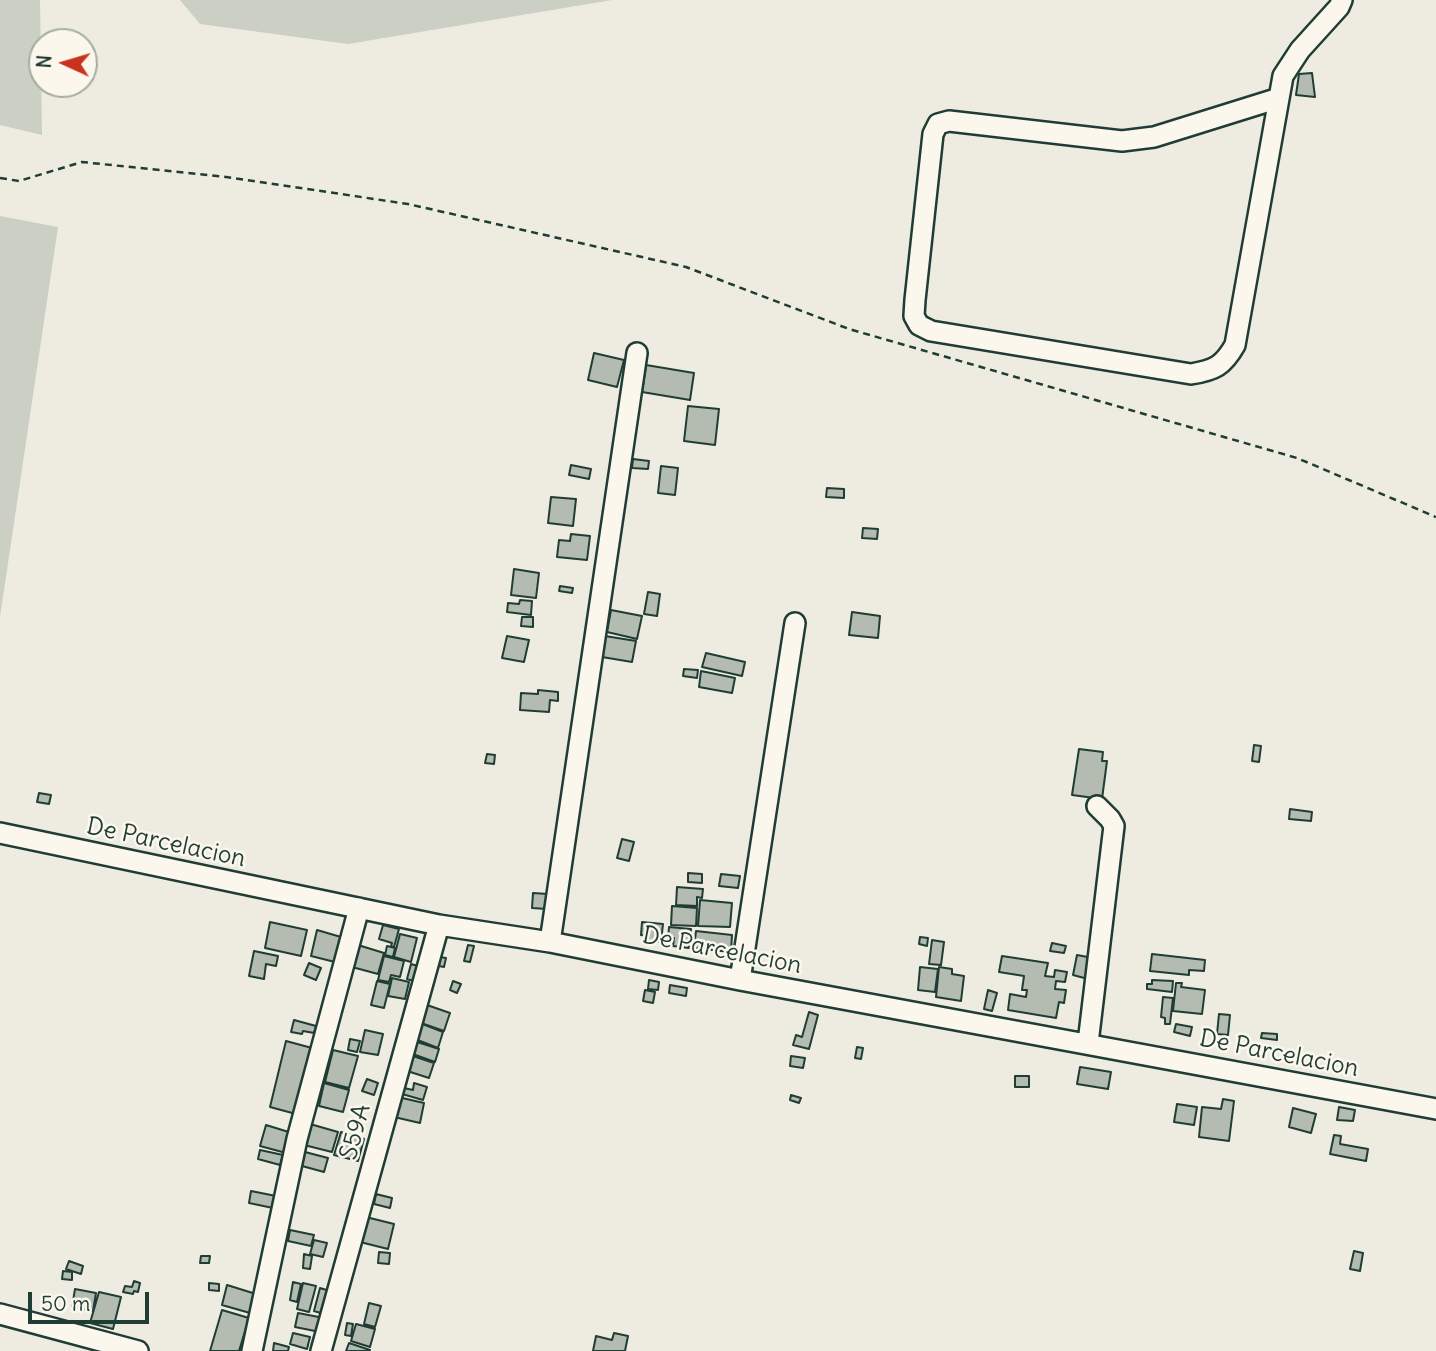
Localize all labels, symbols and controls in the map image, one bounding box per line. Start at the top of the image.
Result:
north arrow [28,28,98,98]
text: N [32,54,56,69]
street label: De Parcelacion [84,812,248,874]
street label: De Parcelacion [640,921,804,981]
street label: De Parcelacion [1197,1024,1361,1084]
street label: S59A [335,1101,377,1163]
scale bar [32,1278,152,1322]
text: 50 m [41,1290,90,1317]

